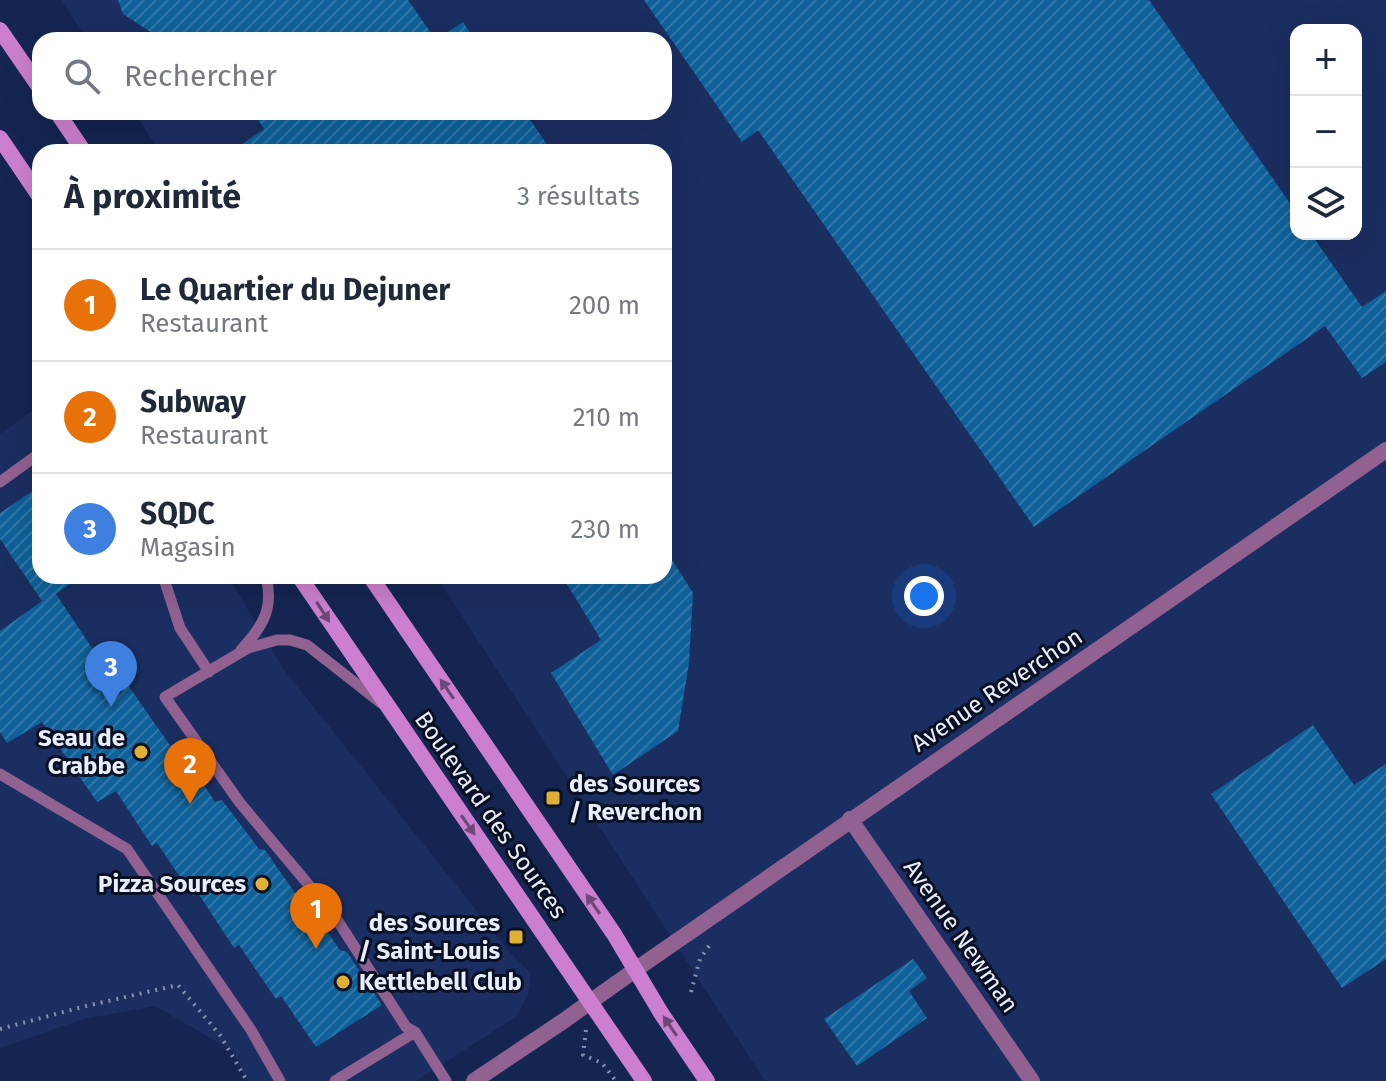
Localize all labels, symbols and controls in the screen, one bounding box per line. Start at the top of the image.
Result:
map controls [1290,24,1362,240]
button: + [1290,24,1362,96]
search box [32,32,672,120]
icon: search [60,54,104,98]
text: Rechercher [124,58,277,94]
button: − [1290,96,1362,168]
button: layers [1290,168,1362,240]
text: À proximité [64,176,241,217]
text: 3 résultats [517,181,640,212]
text: Le Quartier du Dejuner [140,272,450,308]
text: 1 [84,290,96,321]
text: 200 m [569,290,640,321]
text: Restaurant [140,308,268,339]
text: Subway [140,384,246,420]
text: 2 [83,402,97,433]
text: 210 m [573,402,640,433]
text: Restaurant [140,420,268,451]
text: SQDC [140,496,215,532]
text: 3 [83,514,97,545]
text: 230 m [571,514,640,545]
text: Magasin [140,532,236,563]
your location [904,576,944,616]
one-way arrow [316,602,331,623]
street label: Avenue Reverchon [906,622,1088,758]
pin: 3 [85,641,137,707]
one-way arrow [440,678,455,699]
street label: Boulevard des Sources [409,706,573,924]
place label: Seau de Crabbe [38,724,125,780]
pin: 2 [164,738,216,804]
marker: Seau de Crabbe [132,743,150,761]
place label: des Sources / Reverchon [569,770,702,826]
marker: des Sources / Reverchon [544,789,562,807]
one-way arrow [460,814,475,835]
street label: Avenue Newman [898,854,1024,1018]
place label: Pizza Sources [98,870,246,898]
marker: Pizza Sources [253,875,271,893]
pin: 1 [290,883,342,949]
one-way arrow [586,893,601,914]
place label: des Sources / Saint-Louis [358,909,500,965]
marker: des Sources / Saint-Louis [507,928,525,946]
place label: Kettlebell Club [359,968,522,996]
marker: Kettlebell Club [334,973,352,991]
one-way arrow [663,1016,678,1037]

